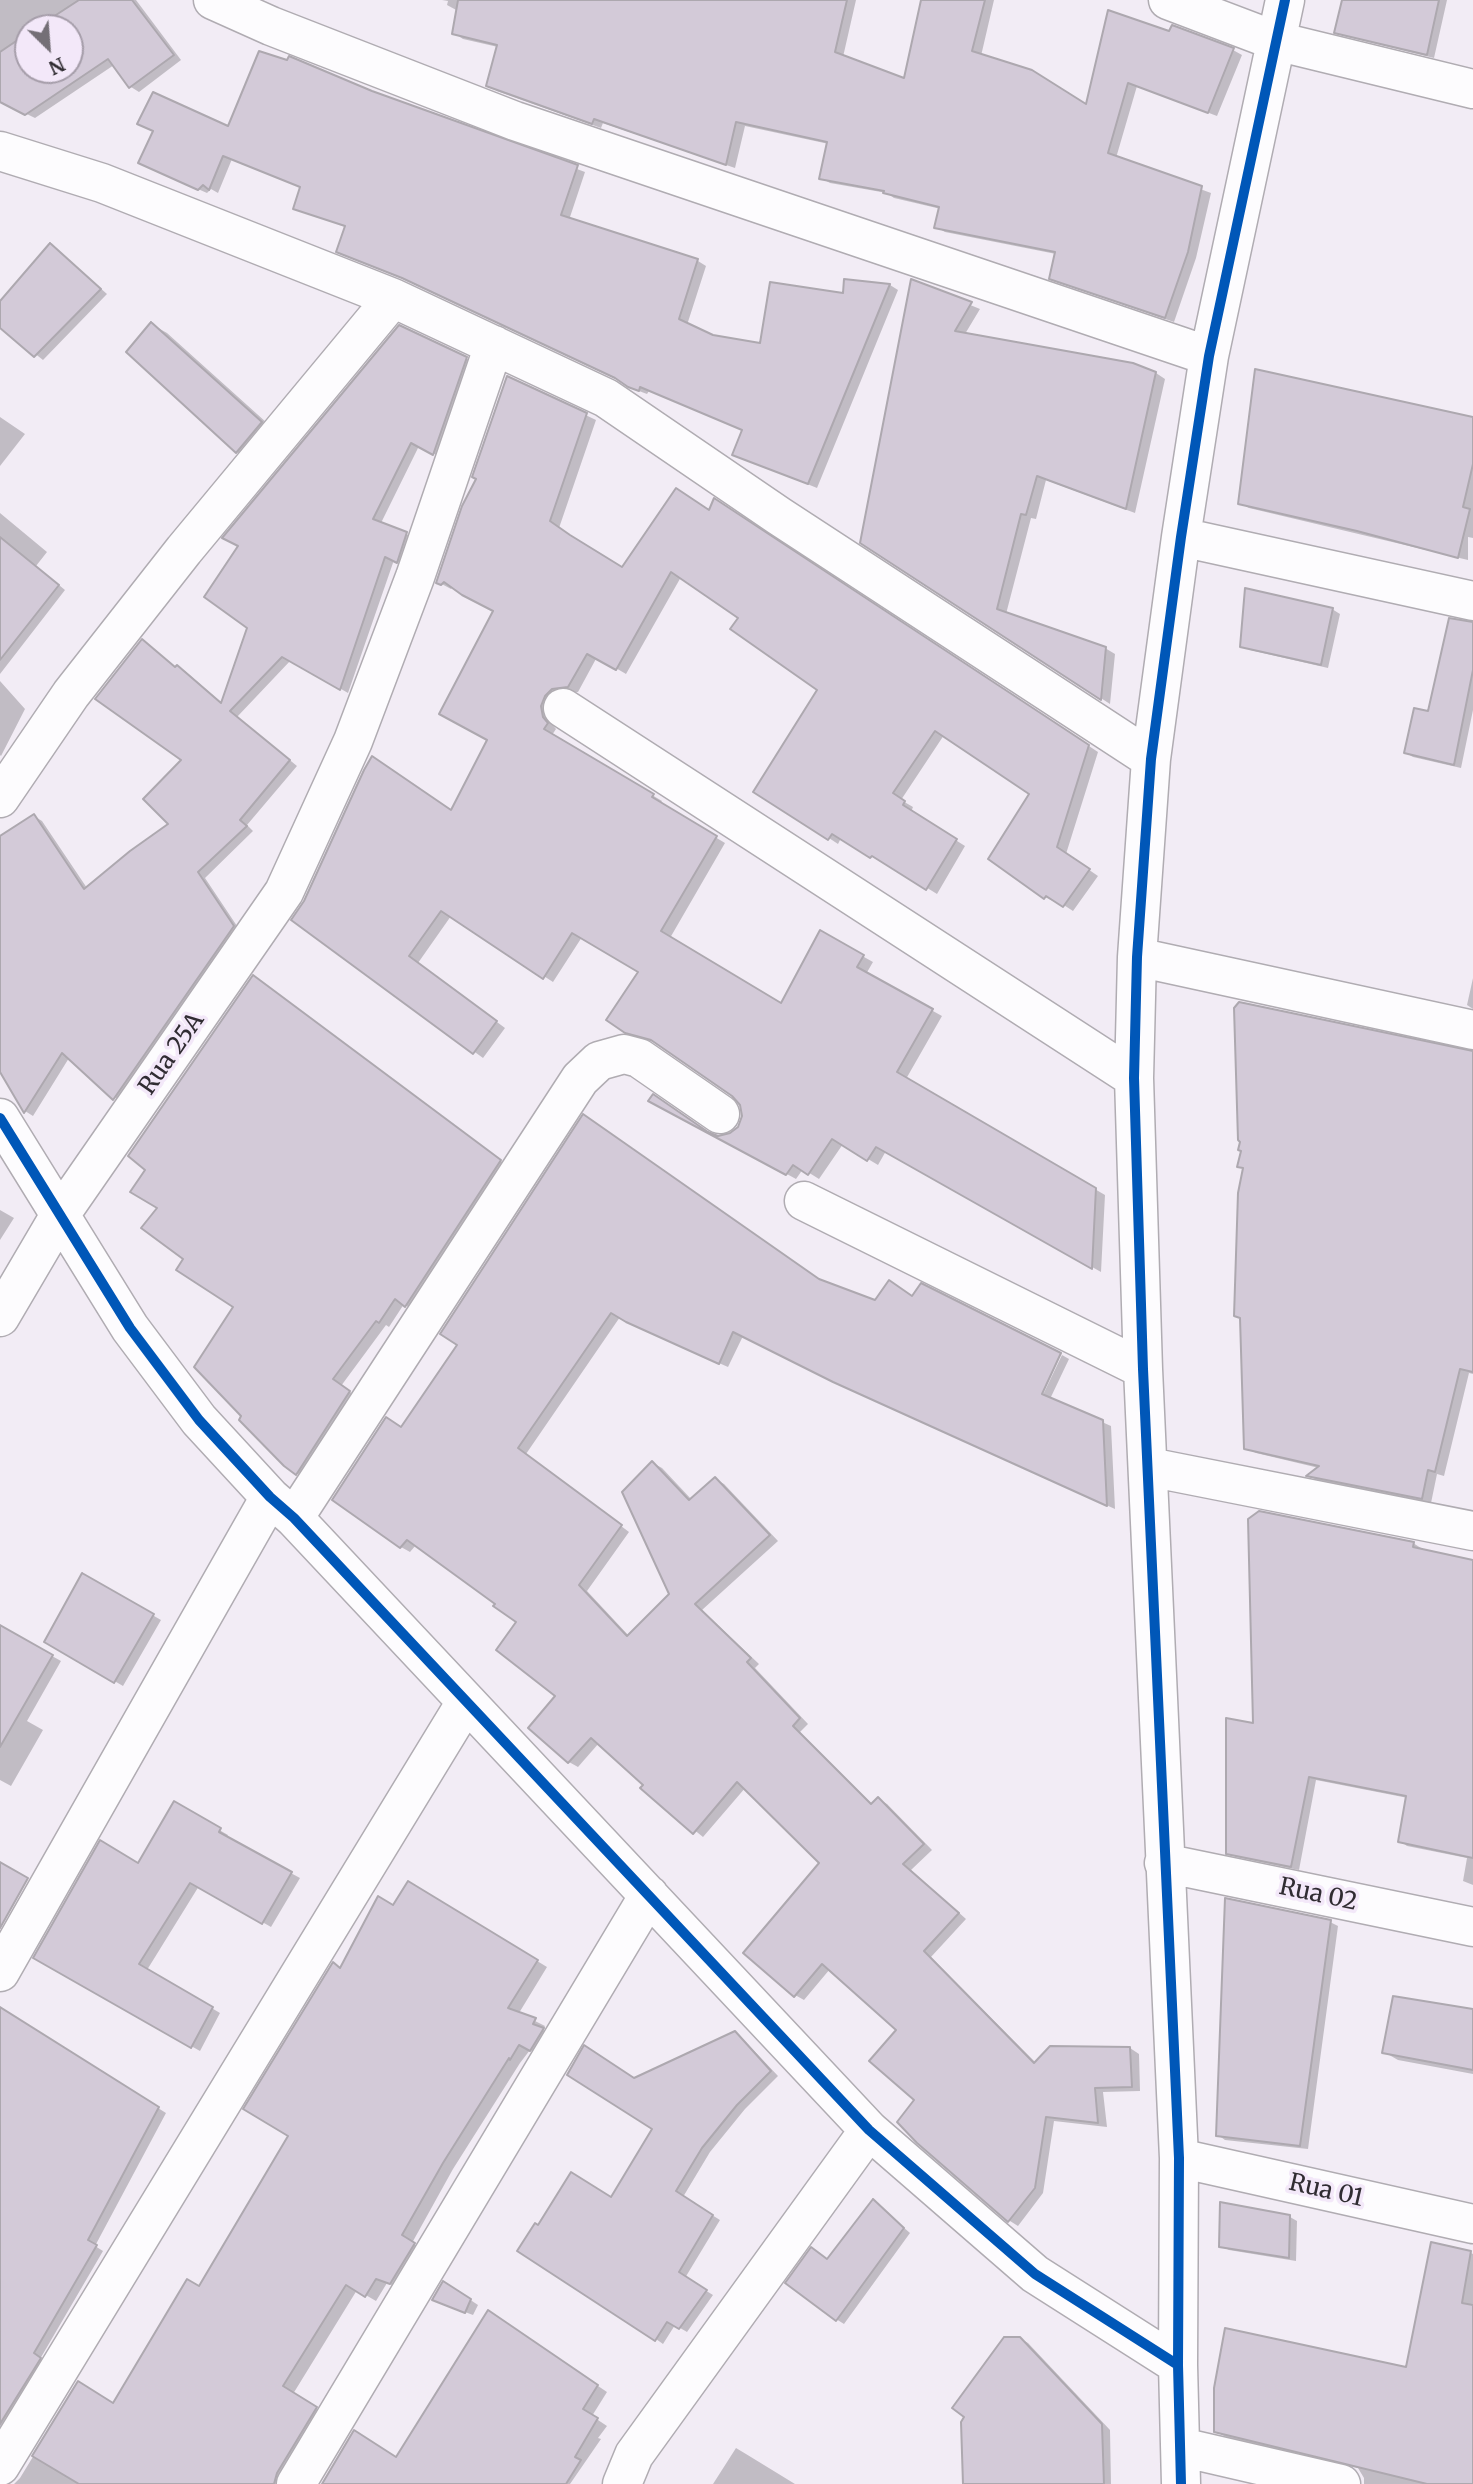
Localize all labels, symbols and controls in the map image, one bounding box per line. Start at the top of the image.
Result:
north arrow [14,14,84,84]
text: N [45,52,69,80]
street label: Rua 25A [133,1007,211,1101]
street label: Rua 02 [1276,1873,1360,1917]
street label: Rua 01 [1286,2168,1366,2214]

